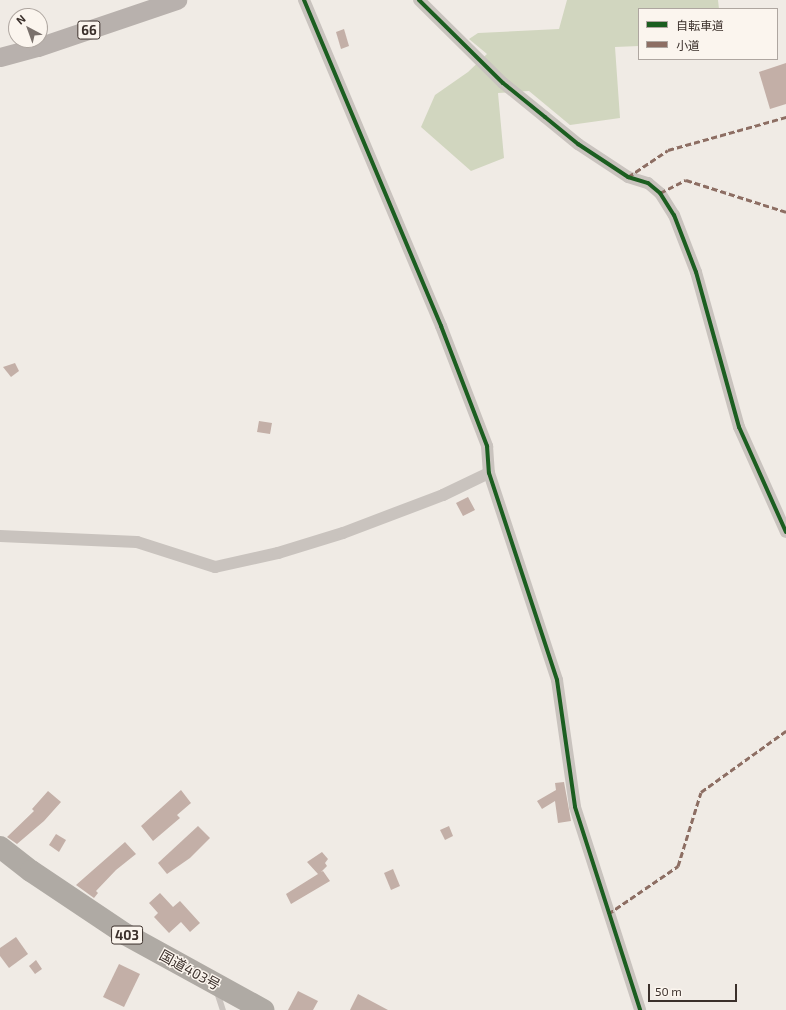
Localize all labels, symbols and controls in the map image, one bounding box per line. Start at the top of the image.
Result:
north arrow [8,8,48,48]
legend [638,8,778,60]
text: N [13,12,28,27]
text: 自転車道 [676,18,724,32]
road number: 66 [77,19,101,41]
text: 小道 [676,38,700,52]
road number: 403 [111,924,143,946]
street label: 国道403号 [157,946,223,994]
scale bar [650,976,739,1002]
text: 50 m [655,984,682,998]

